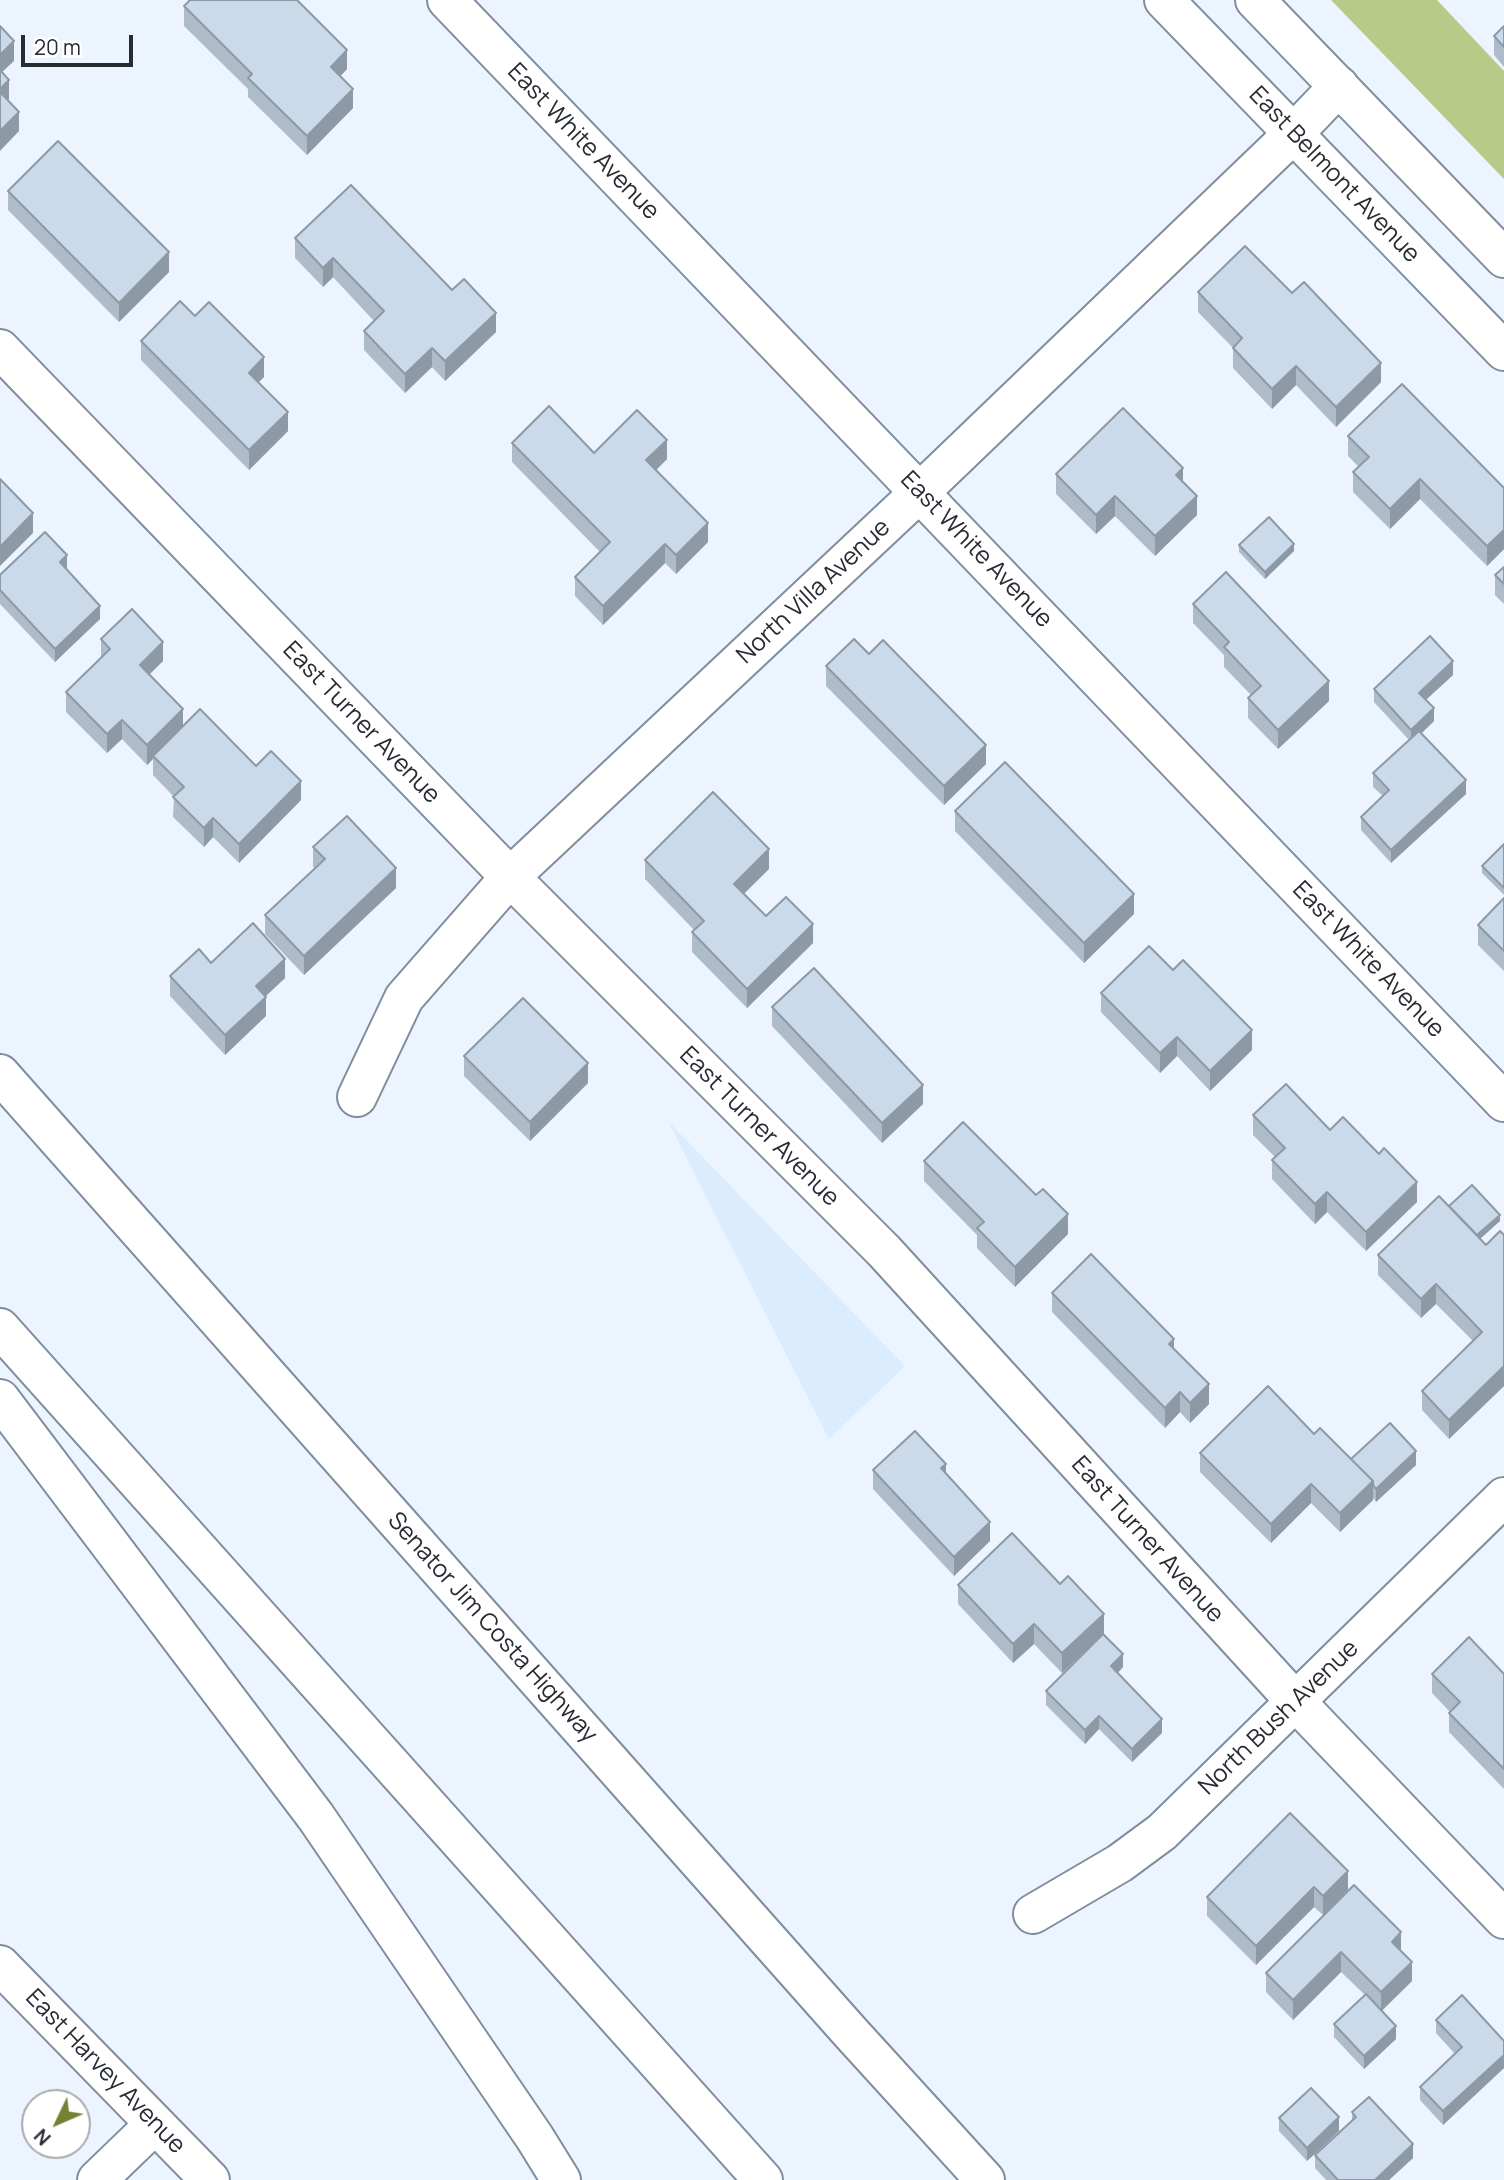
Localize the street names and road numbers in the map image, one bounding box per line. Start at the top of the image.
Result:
street label: East White Avenue [501,58,665,226]
street label: East Belmont Avenue [1242,81,1426,269]
street label: East White Avenue [894,466,1058,634]
street label: North Villa Avenue [731,514,897,670]
street label: East Turner Avenue [276,636,446,810]
street label: East White Avenue [1286,876,1450,1044]
street label: East Turner Avenue [673,1041,845,1213]
street label: East Turner Avenue [1065,1451,1229,1629]
street label: Senator Jim Costa Highway [381,1507,603,1749]
street label: North Bush Avenue [1193,1634,1365,1802]
street label: East Harvey Avenue [19,1984,191,2160]

